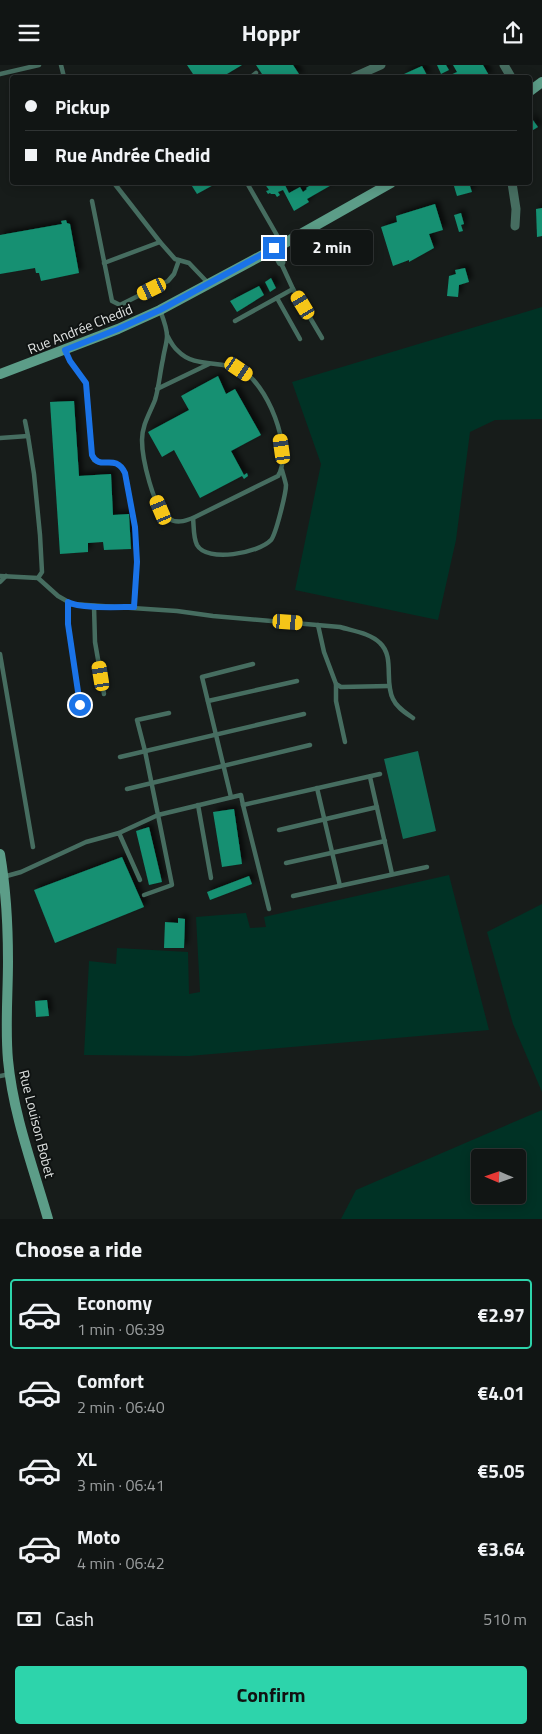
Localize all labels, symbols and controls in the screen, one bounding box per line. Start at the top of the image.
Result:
text: Hoppr [242,16,300,50]
icon: menu [15,19,43,47]
icon: share [499,19,527,47]
text: Pickup [55,92,110,121]
text: Rue Andrée Chedid [55,140,210,169]
callout: 2 min [292,231,374,265]
text: 2 min [313,235,351,259]
route end [263,237,285,259]
car [135,276,168,302]
car [288,288,317,322]
street label: Rue Andrée Chedid [24,298,135,359]
car [222,354,255,384]
car [272,433,291,465]
car [148,493,173,527]
car [272,613,303,631]
car [91,660,110,692]
route start [69,694,91,716]
street label: Rue Louison Bobet [14,1068,61,1180]
north arrow [471,1149,526,1204]
map controls [471,1149,526,1204]
text: Choose a ride [15,1232,142,1266]
text: Economy [77,1288,152,1317]
icon: car [17,1292,62,1337]
text: €2.97 [478,1300,525,1329]
text: 1 min · 06:39 [77,1317,165,1341]
text: Comfort [77,1366,144,1395]
icon: car [17,1370,62,1415]
text: €4.01 [478,1378,525,1407]
text: 2 min · 06:40 [77,1395,165,1419]
text: XL [77,1444,97,1473]
icon: car [17,1448,62,1493]
text: €5.05 [478,1456,525,1485]
text: 3 min · 06:41 [77,1473,165,1497]
text: Moto [77,1522,120,1551]
icon: car [17,1526,62,1571]
text: €3.64 [478,1534,525,1563]
text: 4 min · 06:42 [77,1551,165,1575]
text: Cash [55,1604,94,1633]
icon: cash [15,1605,43,1633]
text: 510 m [483,1607,527,1631]
button: Confirm [15,1666,527,1724]

